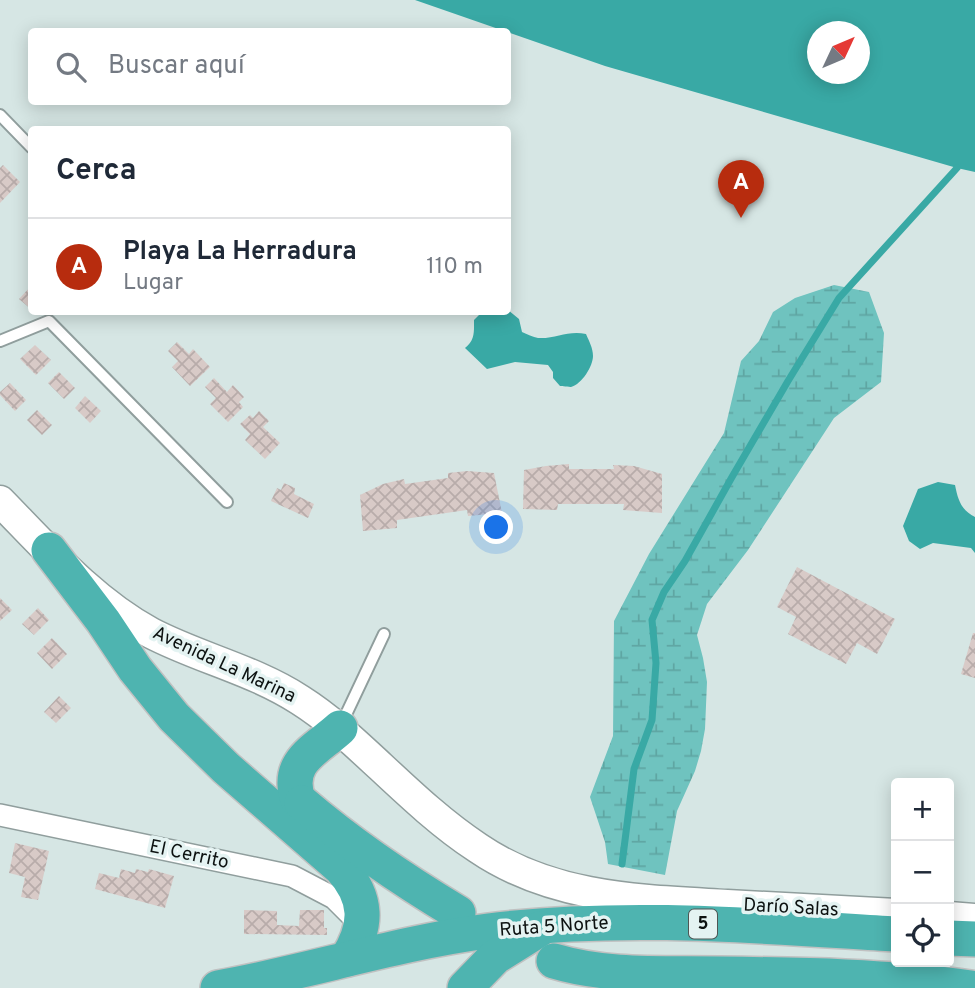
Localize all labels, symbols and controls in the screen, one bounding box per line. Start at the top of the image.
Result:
north arrow [807,21,870,84]
search box [28,28,511,105]
icon: search [52,48,90,86]
text: Buscar aquí [108,50,245,83]
text: Cerca [56,153,136,190]
pin: A [718,160,764,218]
text: Playa La Herradura [123,236,357,269]
text: A [71,253,87,282]
text: 110 m [426,253,483,282]
text: Lugar [123,269,183,298]
your location [479,510,513,544]
street label: Avenida La Marina [148,621,300,709]
map controls [891,778,954,967]
button: + [891,778,954,841]
street label: El Cerrito [147,835,231,875]
button: − [891,841,954,904]
street label: Darío Salas [743,894,839,922]
button: locate [891,904,954,967]
road number: 5 [689,909,717,939]
street label: Ruta 5 Norte [498,911,610,943]

